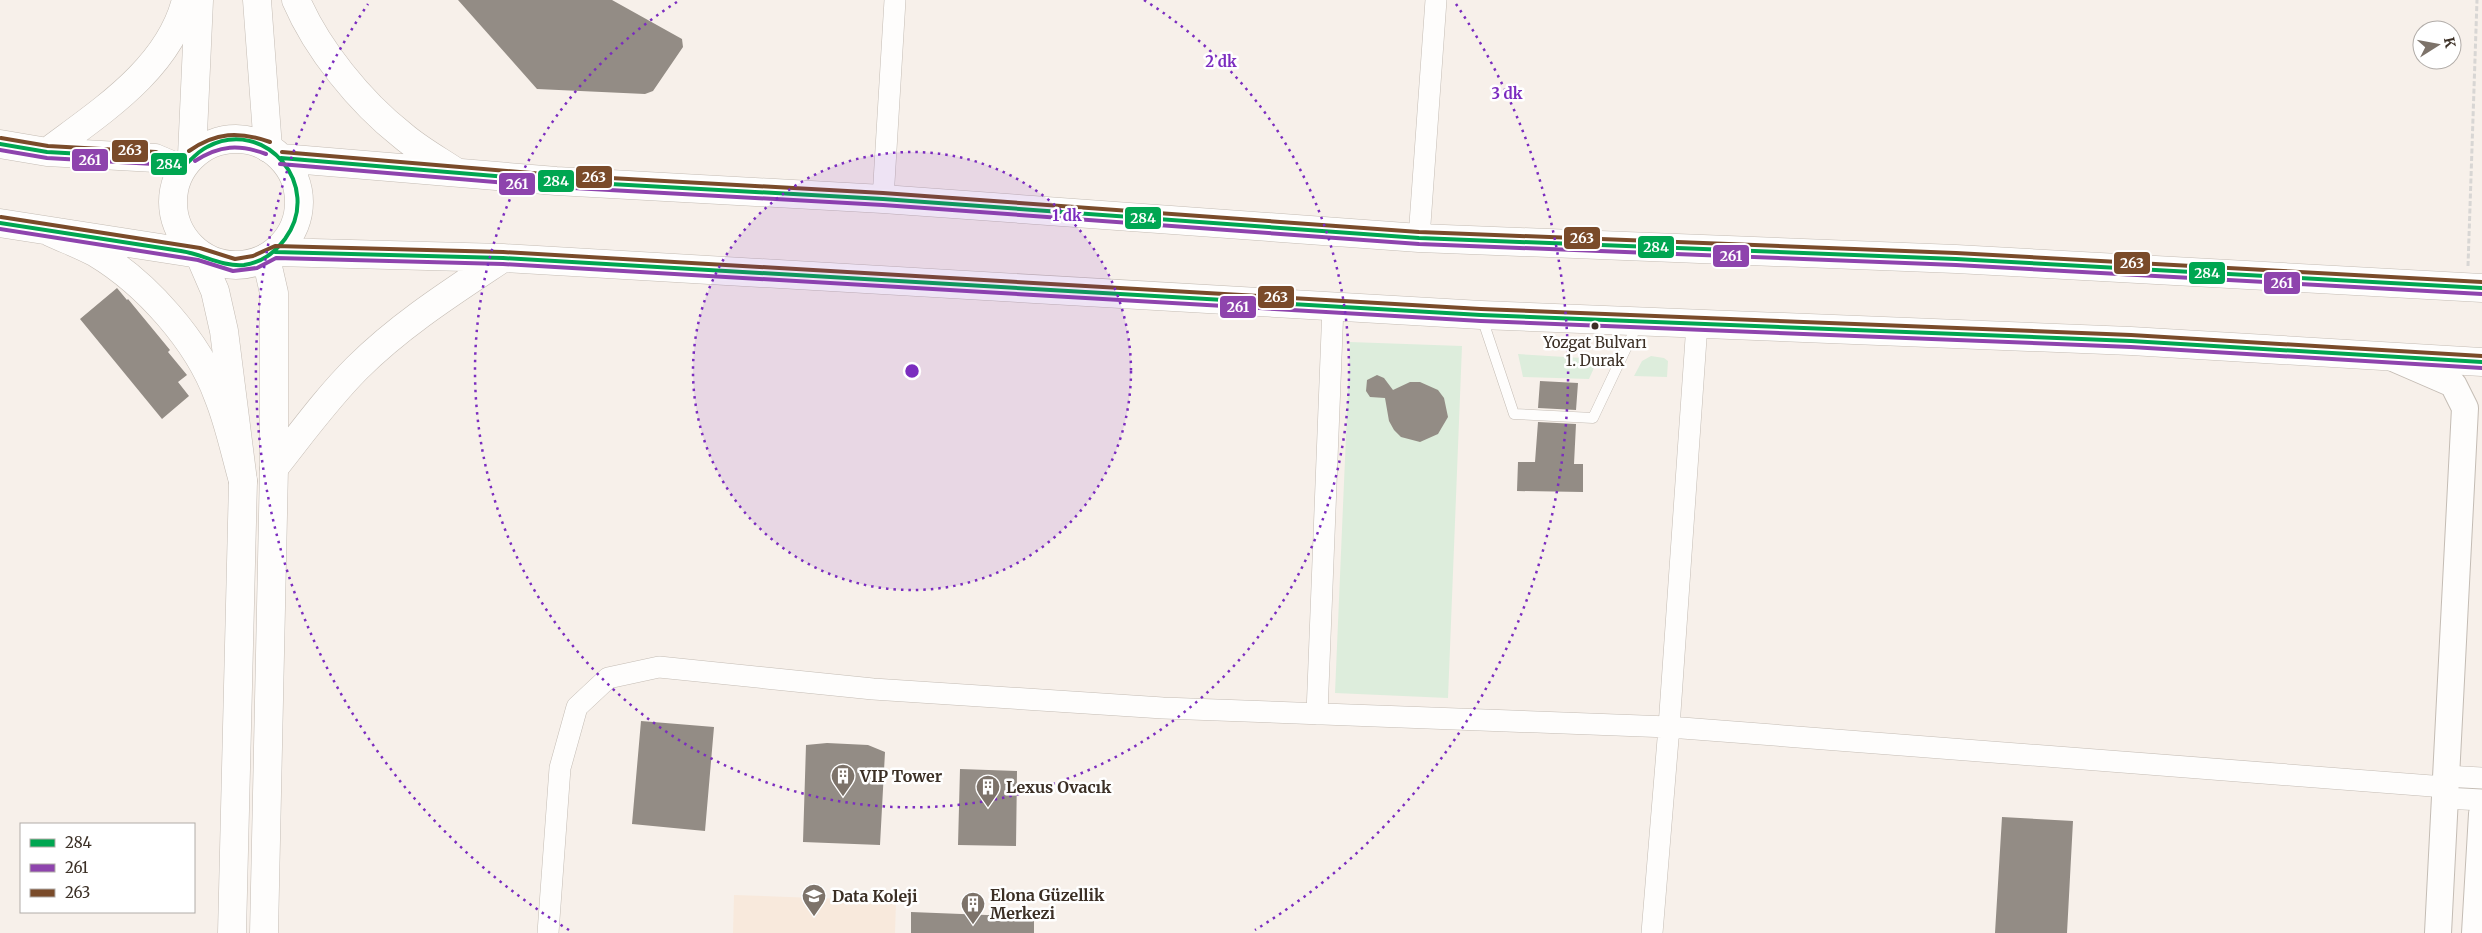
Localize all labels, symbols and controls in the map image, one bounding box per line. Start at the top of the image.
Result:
north arrow [2412,20,2462,70]
text: K [2440,36,2460,50]
text: 2 dk [1205,52,1237,71]
text: 3 dk [1491,84,1523,103]
line badge: 263 [111,139,149,163]
text: 263 [118,141,142,159]
line badge: 261 [71,148,109,172]
text: 261 [79,151,102,169]
line badge: 284 [150,152,188,176]
text: 284 [156,155,182,173]
line badge: 263 [575,165,613,189]
text: 263 [582,168,606,186]
line badge: 284 [537,169,575,193]
line badge: 261 [498,172,536,196]
text: 284 [543,172,569,190]
text: 261 [506,175,529,193]
text: 1 dk [1052,206,1082,225]
line badge: 284 [1124,206,1162,230]
text: 284 [1130,209,1156,227]
line badge: 263 [1563,226,1601,250]
text: 263 [1570,229,1594,247]
line badge: 284 [1637,235,1675,259]
text: 284 [1643,238,1669,256]
line badge: 261 [1712,244,1750,268]
text: 261 [1720,247,1743,265]
line badge: 263 [2113,251,2151,275]
text: 263 [2120,254,2144,272]
line badge: 284 [2188,261,2226,285]
text: 284 [2194,264,2220,282]
line badge: 261 [2263,271,2301,295]
text: 261 [2271,274,2294,292]
line badge: 263 [1257,285,1295,309]
text: 263 [1264,288,1288,306]
line badge: 261 [1219,295,1257,319]
text: 261 [1227,298,1250,316]
marker: Yozgat Bulvarı 1. Durak [1590,321,1600,331]
place label: Yozgat Bulvarı 1. Durak [1542,333,1647,370]
centre of rings [903,362,921,380]
building icon: VIP Tower [830,763,856,797]
place label: VIP Tower [859,766,943,786]
building icon: Lexus Ovacık [975,774,1001,808]
place label: Lexus Ovacık [1006,777,1112,797]
legend [20,823,195,913]
text: 284 [65,833,92,852]
text: 261 [65,858,89,877]
text: 263 [65,883,90,902]
school or university icon: Data Koleji [801,883,827,917]
place label: Elona Güzellik Merkezi [990,885,1105,923]
place label: Data Koleji [832,886,918,906]
building icon: Elona Güzellik Merkezi [960,891,986,925]

